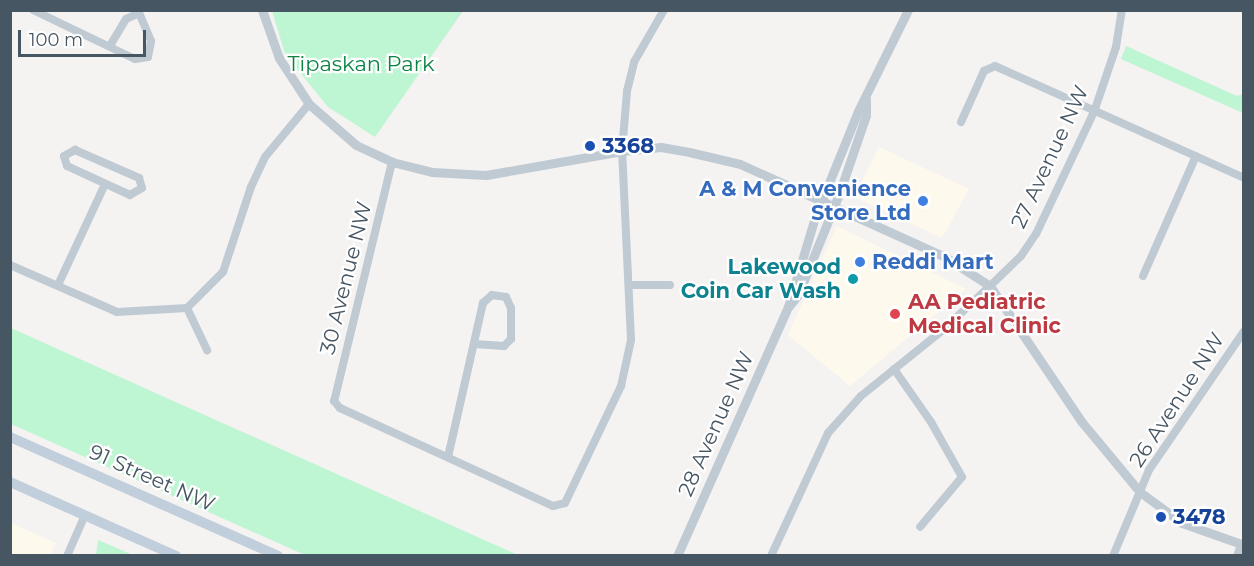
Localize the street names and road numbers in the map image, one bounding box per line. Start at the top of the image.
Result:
street label: 27 Avenue NW [1006,82,1094,232]
street label: 30 Avenue NW [315,199,377,357]
street label: 26 Avenue NW [1124,328,1230,472]
street label: 28 Avenue NW [673,348,759,500]
street label: 91 Street NW [85,439,219,517]

